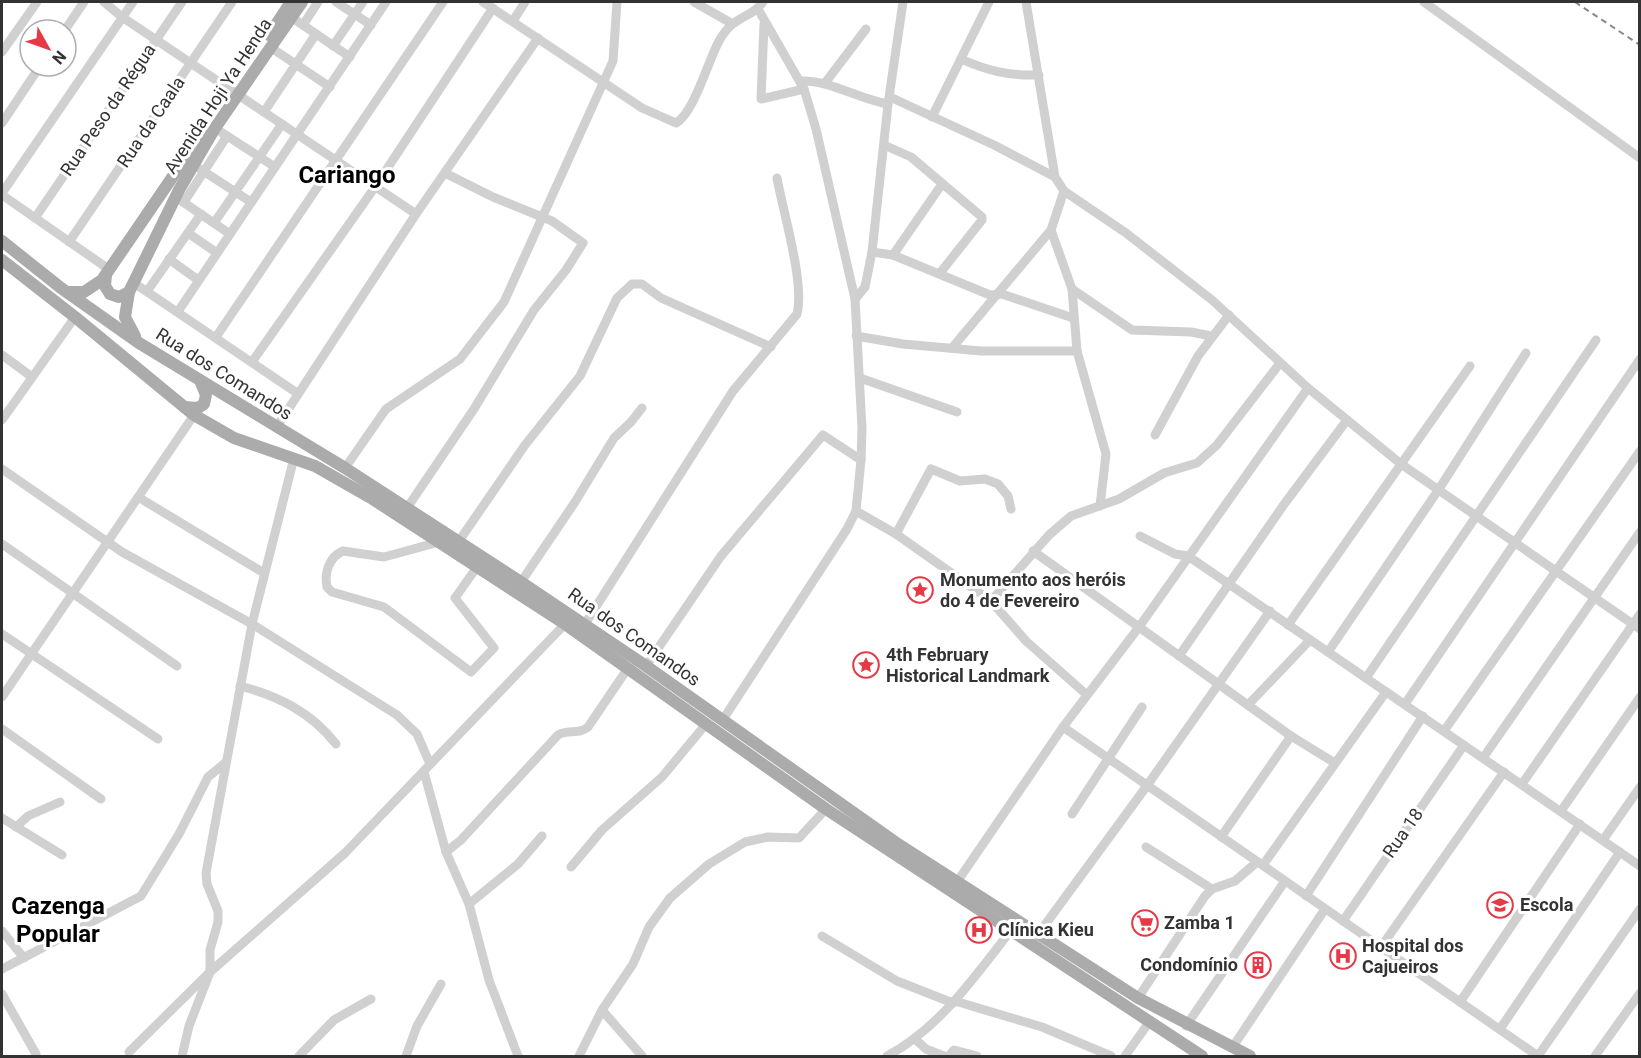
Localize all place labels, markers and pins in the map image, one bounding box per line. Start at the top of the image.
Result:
place label: Monumento aos heróis do 4 de Fevereiro [940,569,1126,611]
place icon: Monumento aos heróis do 4 de Fevereiro [905,575,935,605]
place label: 4th February Historical Landmark [886,644,1050,686]
place icon: 4th February Historical Landmark [851,650,881,680]
school or university icon: Escola [1485,890,1515,920]
place label: Escola [1520,894,1574,915]
supermarket icon: Zamba 1 [1130,908,1160,938]
place label: Zamba 1 [1164,912,1235,933]
hospital icon: Clínica Kieu [964,915,994,945]
place label: Clínica Kieu [998,919,1094,940]
place label: Hospital dos Cajueiros [1362,935,1464,977]
hospital icon: Hospital dos Cajueiros [1328,941,1358,971]
building icon: Condomínio [1243,950,1273,980]
place label: Condomínio [1140,954,1238,975]

